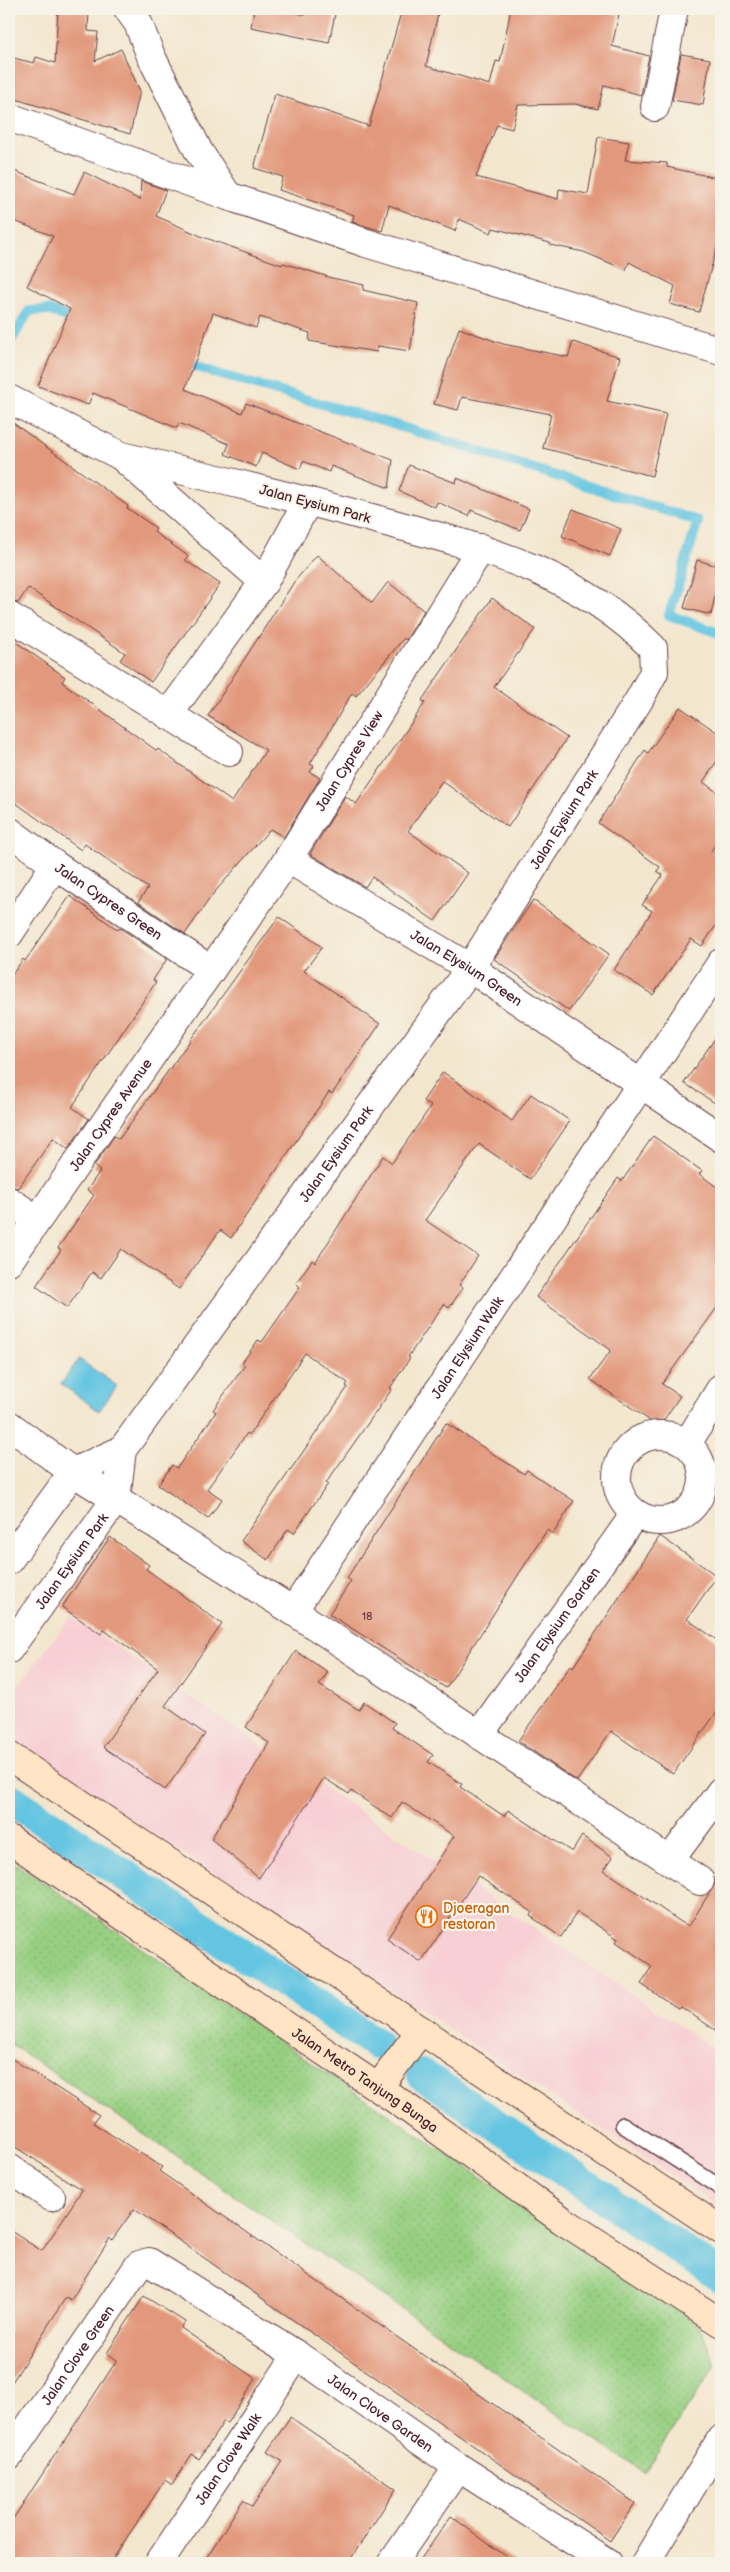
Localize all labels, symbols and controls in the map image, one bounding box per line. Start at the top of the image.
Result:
street label: Jalan Eysium Park [258,481,373,527]
street label: Jalan Cypres View [311,707,387,814]
street label: Jalan Eysium Park [526,766,602,872]
street label: Jalan Cypres Green [52,859,166,943]
street label: Jalan Elysium Green [407,926,526,1010]
street label: Jalan Cypres Avenue [66,1055,155,1174]
street label: Jalan Eysium Park [295,1102,376,1205]
street label: Jalan Elysium Walk [427,1293,507,1402]
street label: Jalan Eysium Park [32,1509,112,1613]
street label: Jalan Elysium Garden [510,1564,603,1686]
house number: 18 [362,1610,372,1623]
place label: Djoeragan restoran [443,1900,510,1933]
restaurant icon: Djoeragan restoran [415,1904,439,1928]
street label: Jalan Metro Tanjung Bunga [289,2024,442,2136]
street label: Jalan Clove Green [38,2302,118,2408]
street label: Jalan Clove Garden [324,2371,437,2456]
street label: Jalan Clove Walk [192,2410,265,2508]

